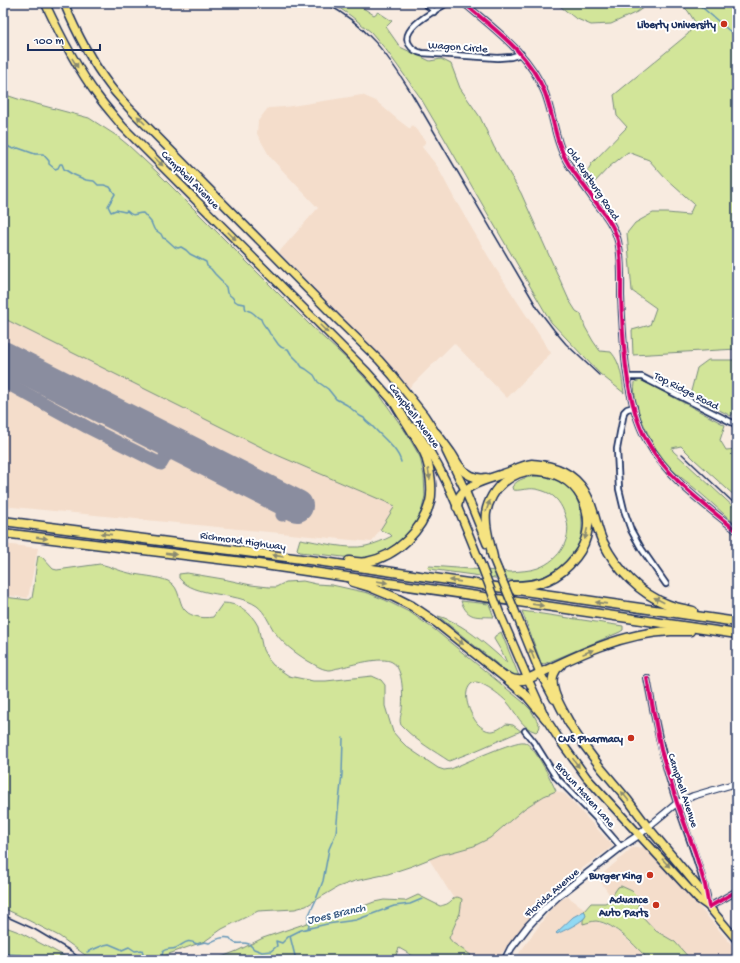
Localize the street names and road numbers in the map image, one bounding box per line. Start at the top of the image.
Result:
street label: Wagon Circle [428,40,488,56]
street label: Old Rustburg Road [564,145,622,224]
street label: Campbell Avenue [158,149,221,212]
street label: Top Ridge Road [651,370,722,414]
street label: Campbell Avenue [385,382,442,451]
street label: Richmond Highway [199,530,287,554]
street label: Campbell Avenue [664,752,700,830]
street label: Brown Haven Lane [551,760,617,831]
street label: Florida Avenue [522,866,582,921]

